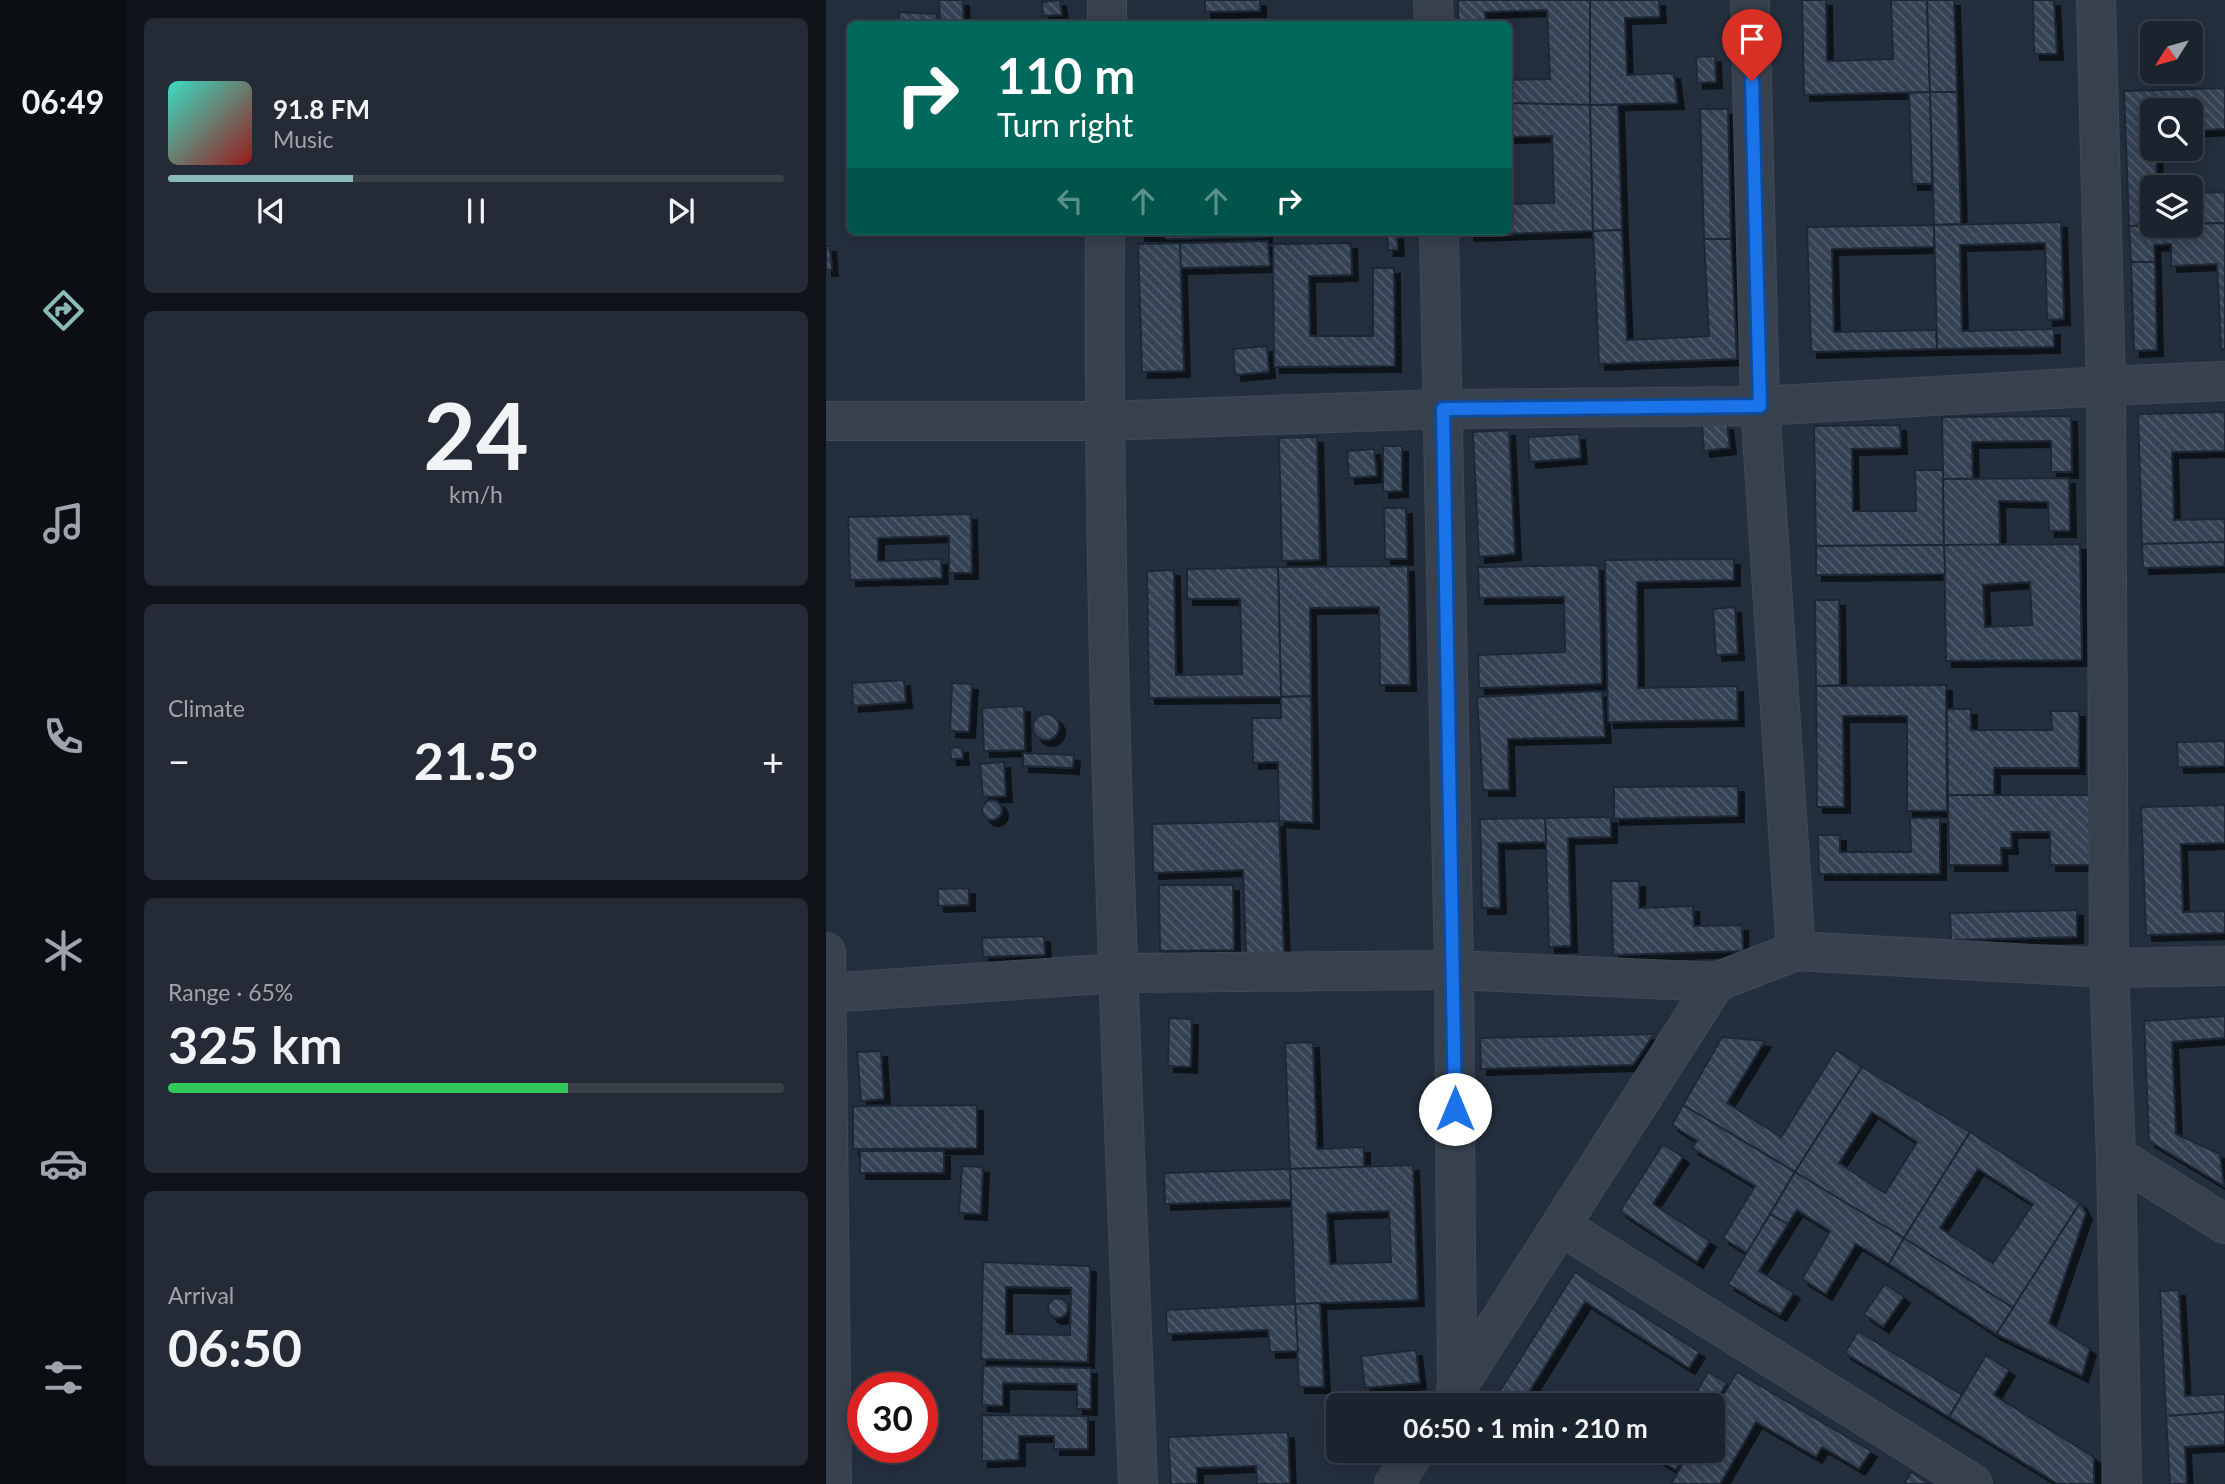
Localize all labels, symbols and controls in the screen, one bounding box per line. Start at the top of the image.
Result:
pin [1722,9,1782,81]
icon: arrive [1733,20,1771,58]
north arrow [2140,21,2203,84]
map controls [2140,21,2203,238]
text: 110 m [997,46,1135,104]
icon: right [882,49,973,140]
text: 06:49 [22,82,104,121]
text: 91.8 FM [273,93,370,125]
button: search [2140,98,2203,161]
text: Turn right [997,105,1133,144]
text: Music [273,125,333,153]
button: layers [2140,175,2203,238]
icon: left [1051,182,1089,220]
icon: ahead [1124,182,1162,220]
icon: ahead [1197,182,1235,220]
icon: right [1270,182,1308,220]
icon: previous [252,192,290,230]
icon: pause [457,192,495,230]
icon: next [662,192,700,230]
icon: directions [39,286,88,335]
text: 24 [423,380,529,489]
text: km/h [449,480,503,508]
icon: music [39,499,88,548]
text: Climate [168,694,245,722]
icon: phone [39,712,88,761]
text: 21.5° [414,729,538,791]
text: − [168,738,190,784]
text: + [762,738,784,784]
icon: climate [39,926,88,975]
text: Range · 65% [168,978,293,1006]
text: 325 km [168,1013,342,1075]
position arrow [1418,1072,1492,1146]
icon: car [39,1139,88,1188]
text: Arrival [168,1281,234,1309]
text: 06:50 [168,1316,302,1378]
icon: filters [39,1353,88,1402]
speed limit sign: 30 [847,1372,938,1463]
text: 06:50 · 1 min · 210 m [1403,1412,1648,1444]

